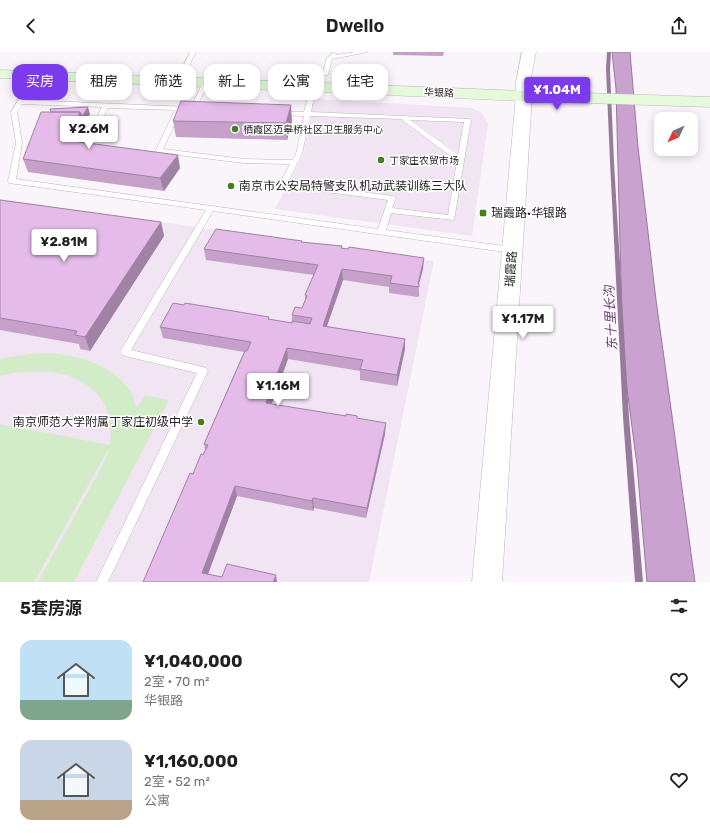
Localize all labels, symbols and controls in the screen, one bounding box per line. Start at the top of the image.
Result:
icon: back [20,15,42,37]
text: Dwello [326,15,384,37]
icon: share [668,15,690,37]
chip: 买房 [12,64,68,100]
chip: 租房 [76,64,132,100]
chip: 筛选 [140,64,196,100]
chip: 新上 [204,64,260,100]
chip: 公寓 [268,64,324,100]
chip: 住宅 [332,64,388,100]
pin: ¥1.04M [524,77,590,111]
text: ¥1.04M [533,82,581,97]
street label: 华银路 [424,86,454,100]
north arrow [654,112,698,156]
map controls [654,112,698,156]
pin: ¥2.6M [61,116,117,150]
text: ¥2.6M [69,121,109,136]
marker: 栖霞区迈皋桥社区卫生服务中心 [230,124,240,134]
place label: 栖霞区迈皋桥社区卫生服务中心 [243,124,383,136]
marker: 丁家庄农贸市场 [376,155,386,165]
place label: 丁家庄农贸市场 [389,155,459,167]
place label: 南京市公安局特警支队机动武装训练三大队 [239,179,467,193]
marker: 南京市公安局特警支队机动武装训练三大队 [226,181,236,191]
place label: 瑞霞路·华银路 [491,206,567,220]
marker: 瑞霞路·华银路 [478,208,488,218]
pin: ¥2.81M [31,229,97,263]
text: ¥2.81M [40,234,88,249]
street label: 瑞霞路 [503,251,519,287]
water label: 东十里长沟 [601,283,620,351]
pin: ¥1.17M [490,306,556,340]
text: ¥1.17M [502,311,544,326]
pin: ¥1.16M [245,373,311,407]
text: ¥1.16M [256,378,300,393]
place label: 南京师范大学附属丁家庄初级中学 [13,415,193,429]
marker: 南京师范大学附属丁家庄初级中学 [196,417,206,427]
icon: filters [668,595,690,617]
text: 5套房源 [20,598,82,618]
text: ¥1,040,000 [144,651,243,671]
icon: home [52,656,100,704]
icon: heart [668,669,690,691]
text: 2室 · 70 m² [144,674,209,689]
text: 华银路 [144,693,183,708]
text: ¥1,160,000 [144,751,238,771]
icon: home [52,756,100,804]
icon: heart [668,769,690,791]
text: 2室 · 52 m² [144,774,210,789]
text: 公寓 [144,793,170,808]

